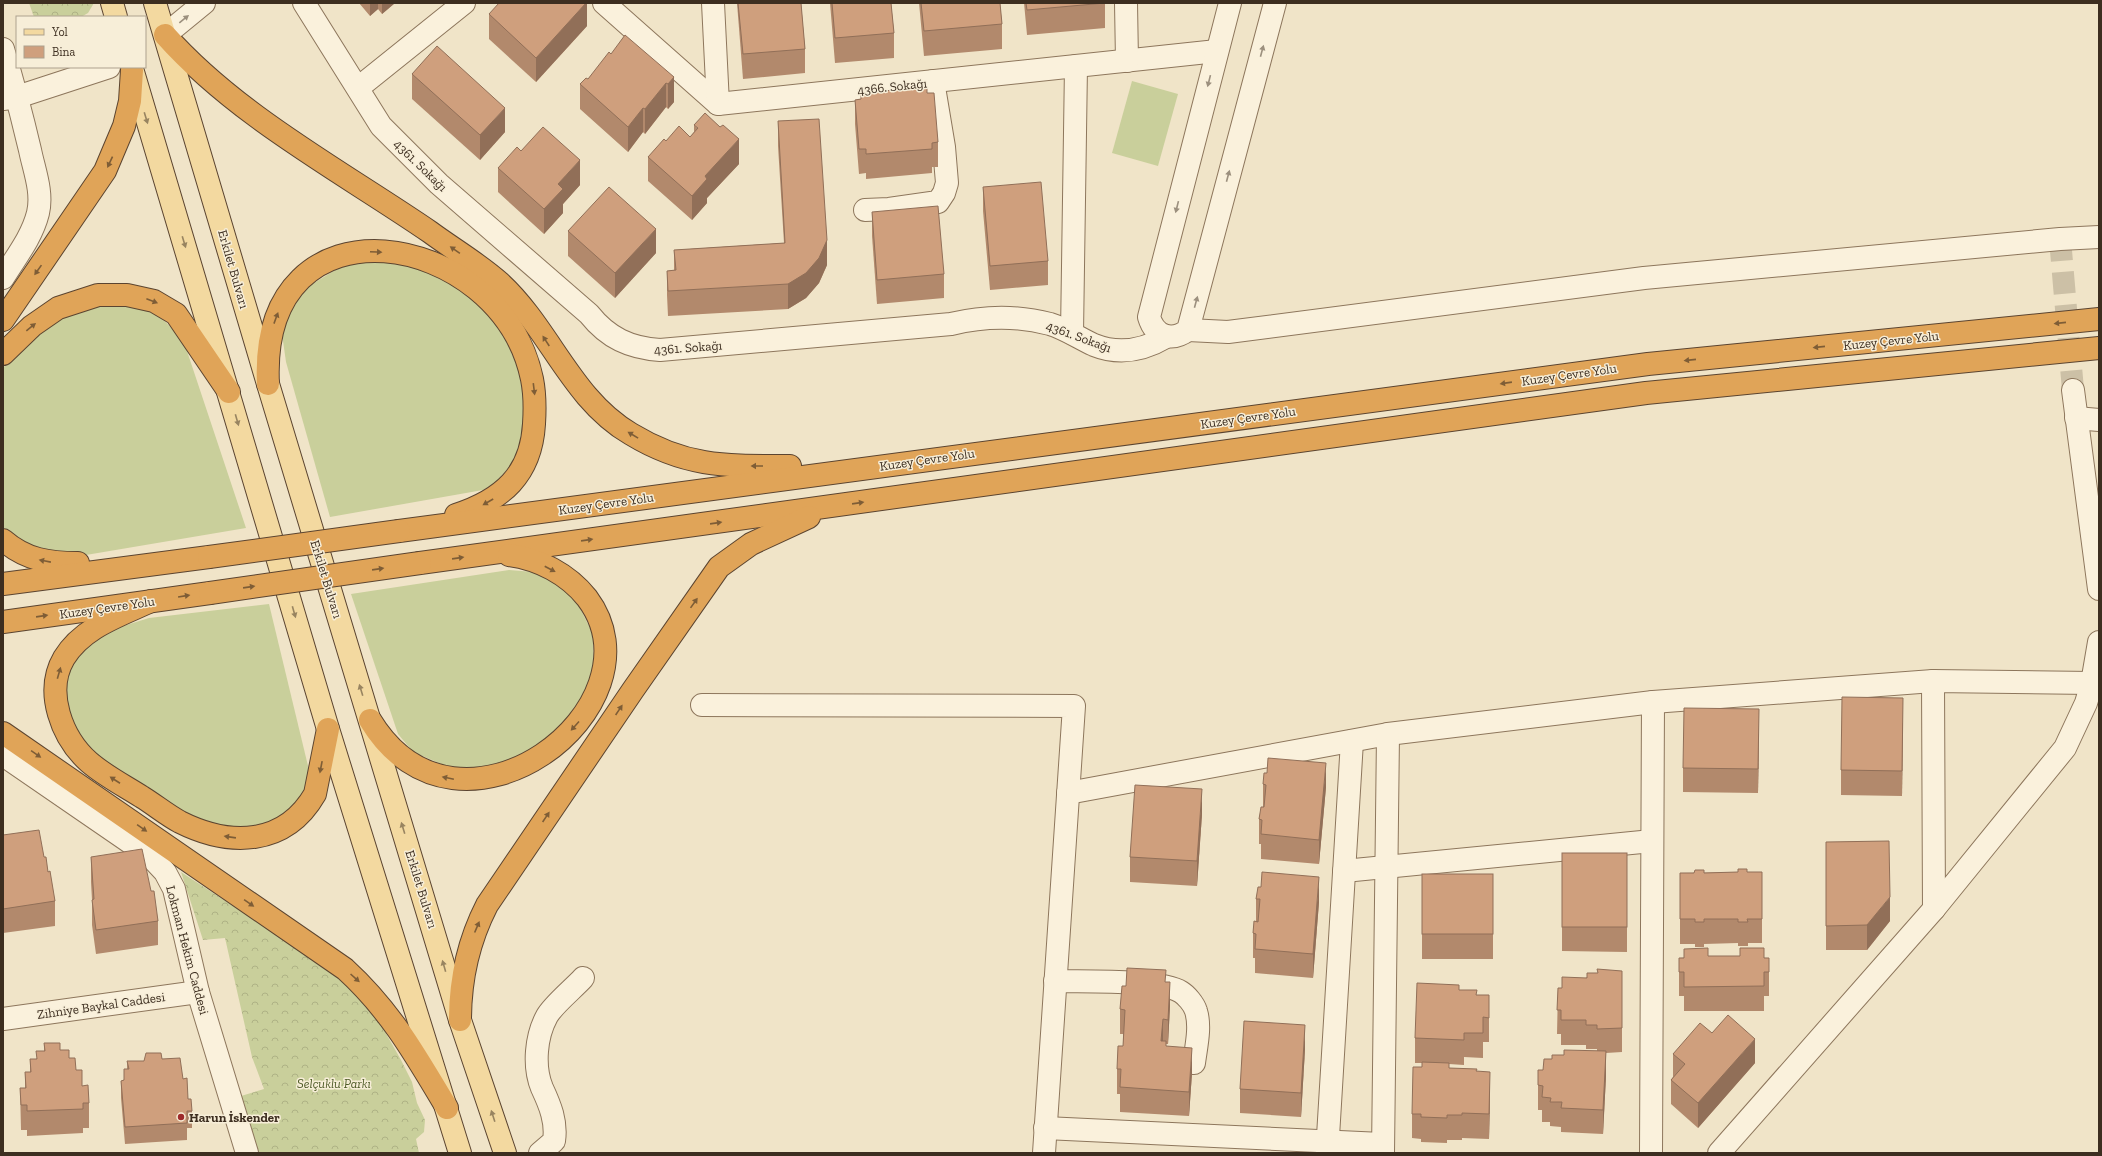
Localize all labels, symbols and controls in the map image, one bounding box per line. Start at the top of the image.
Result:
one-way arrow [179,14,190,23]
legend [16,16,146,68]
text: Yol [51,25,68,39]
one-way arrow [1259,44,1265,56]
text: Bina [52,45,75,59]
street label: 4366. Sokağı [856,75,928,98]
one-way arrow [1206,75,1212,88]
one-way arrow [143,112,149,124]
street label: 4361. Sokağı [391,136,451,195]
one-way arrow [107,156,113,167]
one-way arrow [1226,170,1232,182]
one-way arrow [1174,202,1180,214]
street label: Erkilet Bulvarı [215,228,252,311]
one-way arrow [181,237,187,249]
one-way arrow [449,246,460,254]
one-way arrow [370,249,382,256]
one-way arrow [34,265,42,275]
one-way arrow [1193,296,1199,308]
one-way arrow [146,299,158,305]
one-way arrow [273,312,279,324]
street label: 4361. Sokağı [1044,318,1114,355]
one-way arrow [2054,319,2066,326]
one-way arrow [25,323,36,331]
street label: Kuzey Çevre Yolu [1842,328,1940,353]
one-way arrow [542,335,550,346]
street label: 4361. Sokağı [653,338,723,357]
one-way arrow [1813,343,1825,350]
one-way arrow [1684,356,1696,363]
street label: Kuzey Çevre Yolu [1520,360,1618,389]
one-way arrow [1499,380,1512,386]
one-way arrow [531,383,537,395]
street label: Kuzey Çevre Yolu [1199,403,1297,432]
one-way arrow [234,415,240,427]
one-way arrow [627,432,639,439]
street label: Kuzey Çevre Yolu [878,445,976,474]
one-way arrow [750,463,763,469]
street label: Kuzey Çevre Yolu [557,489,655,518]
one-way arrow [482,498,494,505]
one-way arrow [852,500,864,506]
one-way arrow [710,520,722,526]
one-way arrow [581,537,593,544]
street label: Erkilet Bulvarı [307,538,346,621]
one-way arrow [452,555,464,561]
one-way arrow [39,558,51,564]
one-way arrow [545,565,556,572]
one-way arrow [372,566,384,572]
one-way arrow [243,584,255,590]
street label: Kuzey Çevre Yolu [58,593,156,622]
one-way arrow [178,593,190,599]
one-way arrow [690,598,698,609]
one-way arrow [291,606,297,618]
one-way arrow [36,613,48,619]
one-way arrow [56,667,62,679]
one-way arrow [358,684,364,696]
one-way arrow [615,705,623,715]
one-way arrow [571,721,580,730]
one-way arrow [30,750,41,758]
one-way arrow [317,761,323,773]
one-way arrow [441,774,454,780]
one-way arrow [109,776,121,783]
one-way arrow [542,812,550,822]
one-way arrow [400,821,406,833]
one-way arrow [137,824,148,832]
one-way arrow [224,834,236,840]
street label: Erkilet Bulvarı [402,848,441,931]
street label: Lokman Hekim Caddesi [163,884,212,1017]
one-way arrow [244,899,254,907]
one-way arrow [474,920,480,932]
one-way arrow [441,959,447,971]
one-way arrow [350,973,359,982]
street label: Zihniye Baykal Caddesi [36,989,166,1022]
park label: Selçuklu Parkı [297,1076,371,1091]
place label: Harun İskender [189,1110,280,1125]
one-way arrow [489,1110,495,1122]
marker: Harun İskender [176,1112,186,1122]

